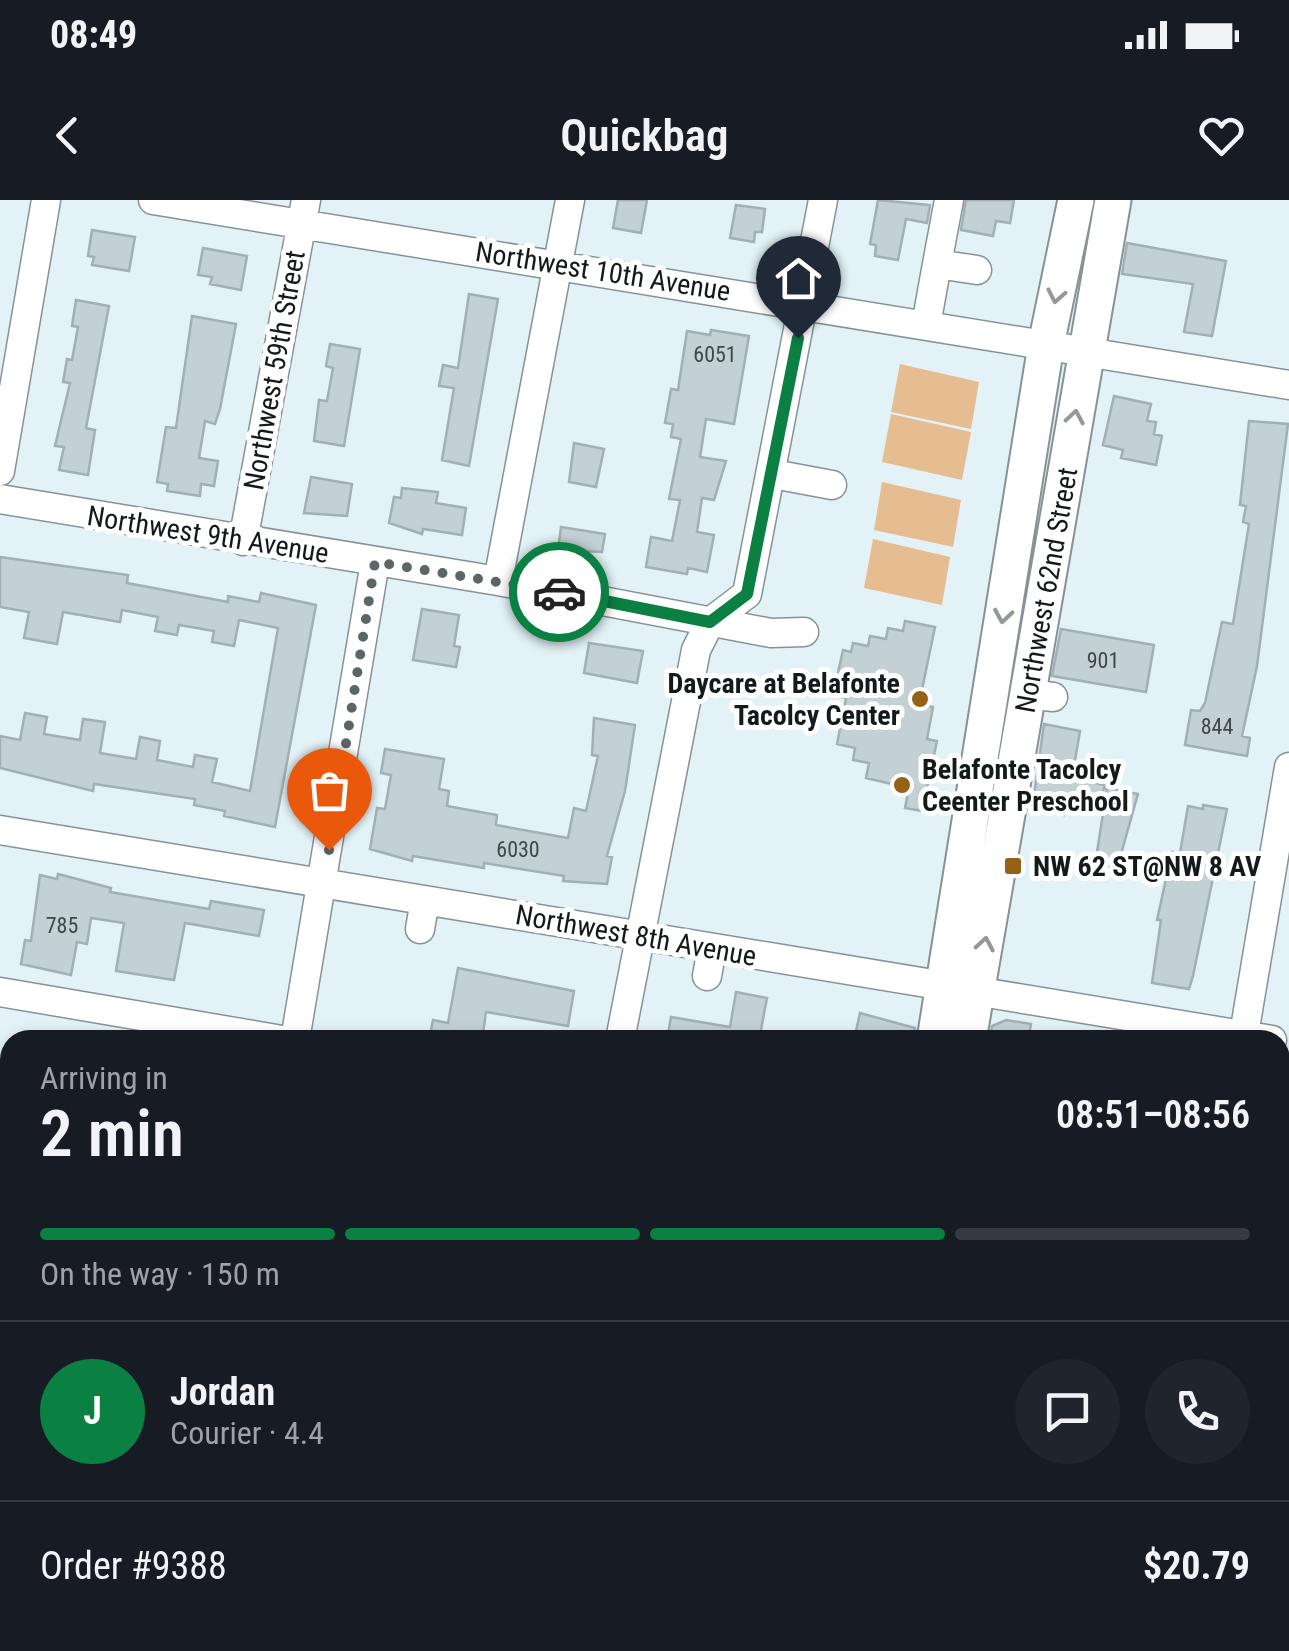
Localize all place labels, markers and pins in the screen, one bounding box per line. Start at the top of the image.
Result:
pin [756,236,841,339]
place label: Daycare at Belafonte Tacolcy Center [668,667,900,732]
marker: Daycare at Belafonte Tacolcy Center [909,688,931,710]
pin [287,748,372,851]
place label: Belafonte Tacolcy Ceenter Preschool [922,753,1129,818]
marker: Belafonte Tacolcy Ceenter Preschool [891,774,913,796]
place label: NW 62 ST@NW 8 AV [1033,850,1261,883]
marker: NW 62 ST@NW 8 AV [1002,855,1024,877]

